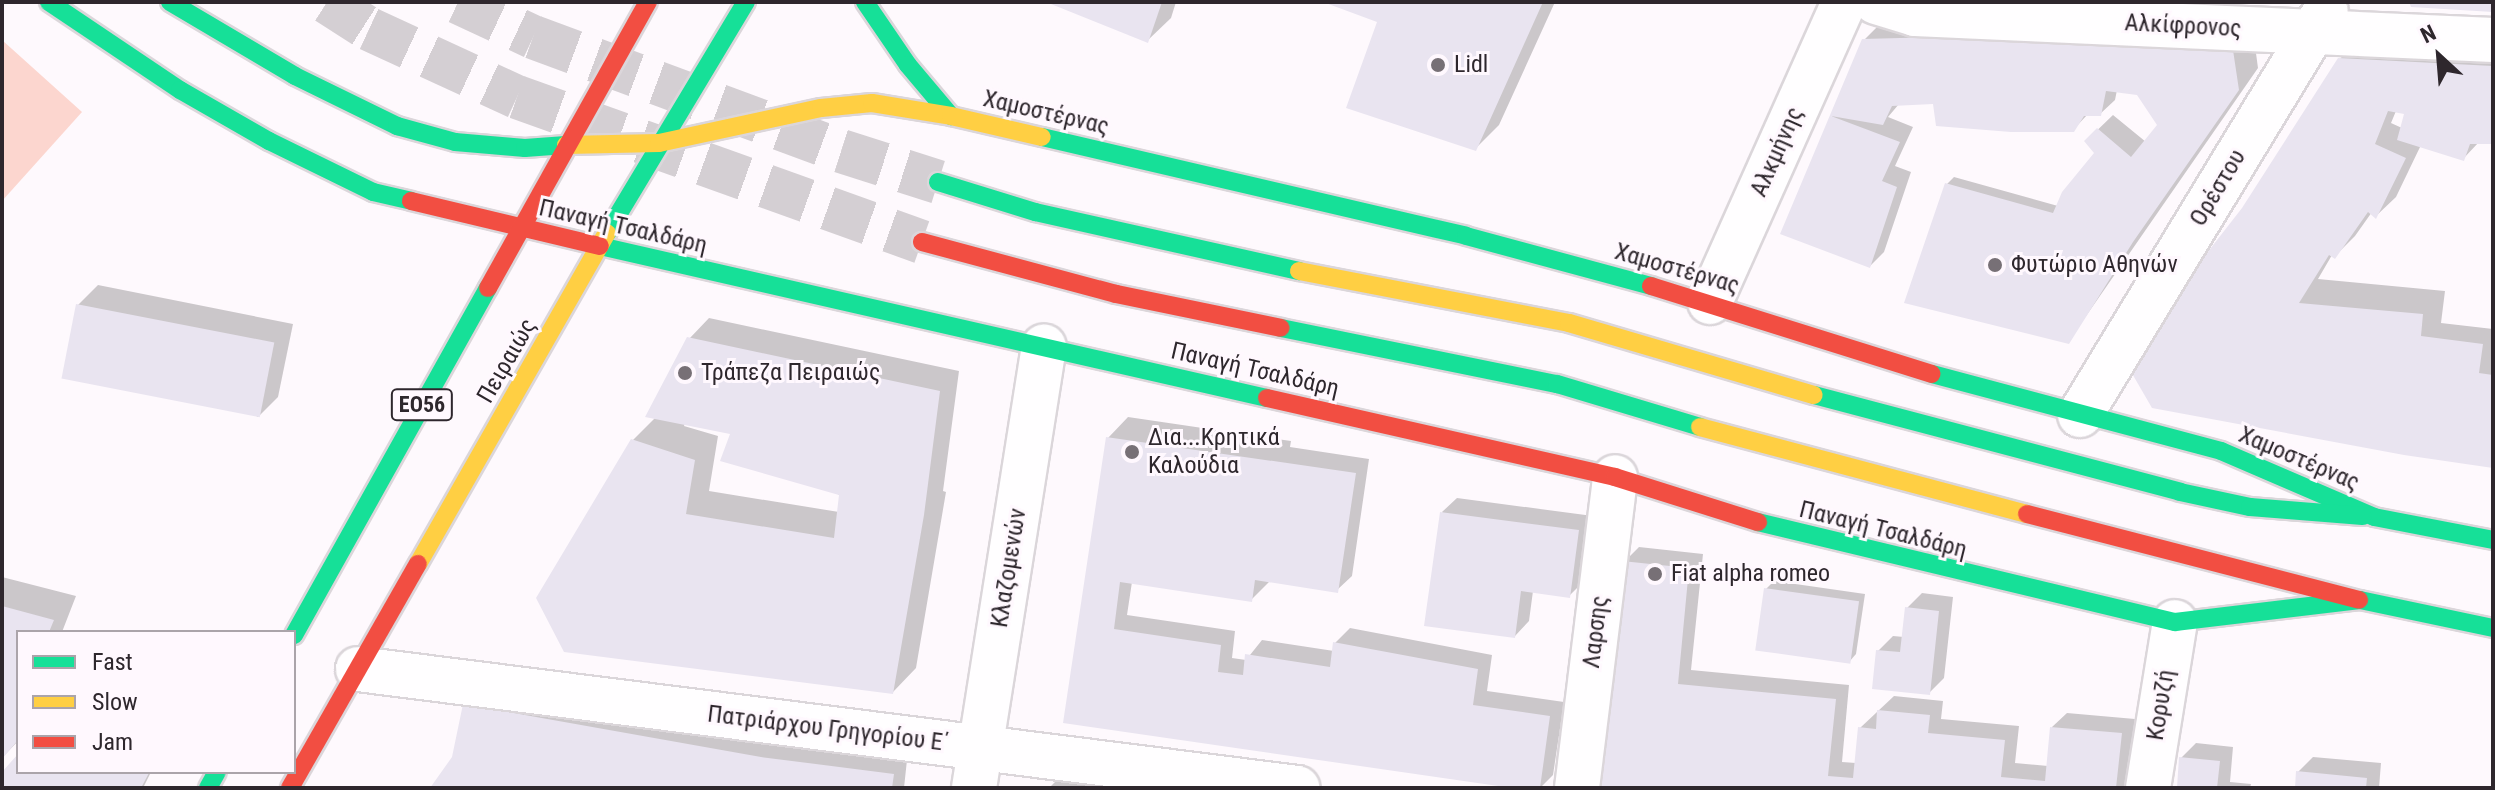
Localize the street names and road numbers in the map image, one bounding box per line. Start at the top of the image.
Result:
street label: Αλκίφρονος [2124,9,2242,43]
street label: Χαμοστέρνας [980,85,1112,141]
street label: Αλκμήνης [1745,103,1809,201]
street label: Ορέστου [2184,144,2252,232]
street label: Παναγή Τσαλδάρη [536,194,710,260]
street label: Χαμοστέρνας [1611,237,1743,301]
street label: Πειραιώς [471,314,543,408]
street label: Παναγή Τσαλδάρη [1168,337,1342,403]
road number: ΕΟ56 [390,387,454,423]
street label: Χαμοστέρνας [2234,421,2364,497]
street label: Παναγή Τσαλδάρη [1796,495,1970,565]
street label: Κλαζομενών [985,506,1033,630]
street label: Λαρσης [1577,594,1615,670]
street label: Κορυζή [2141,668,2181,742]
street label: Πατριάρχου Γρηγορίου Ε΄ [706,700,950,758]

